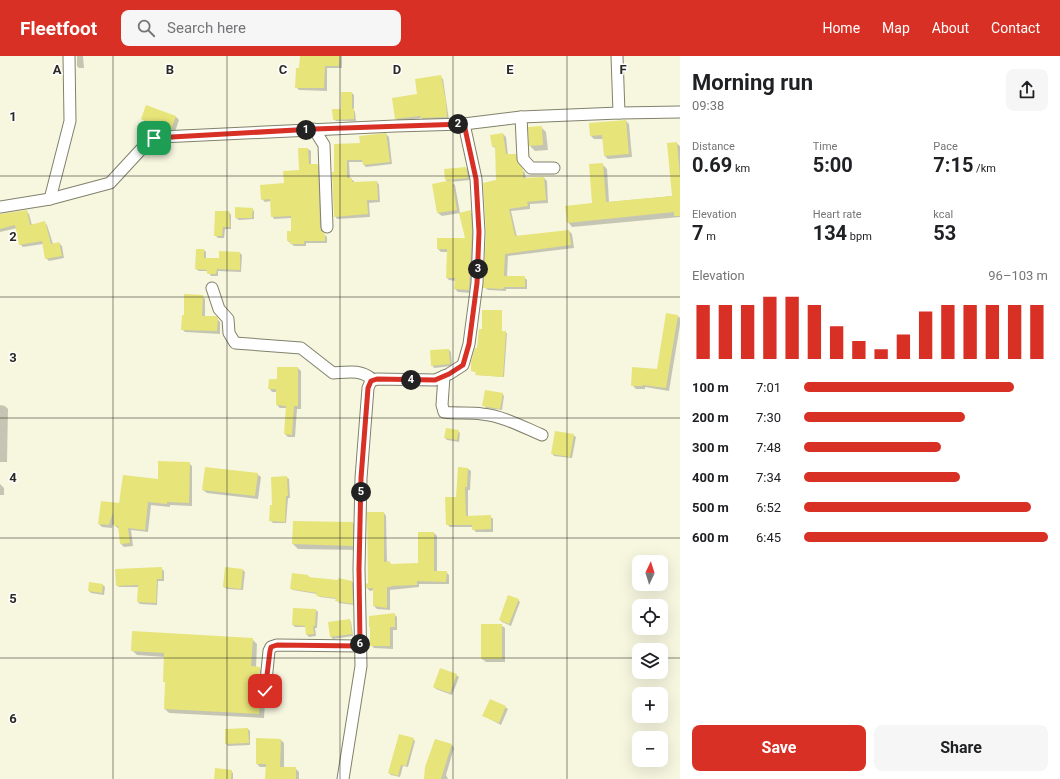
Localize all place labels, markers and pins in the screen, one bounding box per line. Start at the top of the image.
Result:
pin: 2 [448,114,468,134]
pin: 1 [296,120,316,140]
pin [137,121,171,155]
pin: 3 [468,259,488,279]
pin: 4 [401,370,421,390]
pin: 5 [351,482,371,502]
pin: 6 [350,634,370,654]
pin [248,674,282,708]

